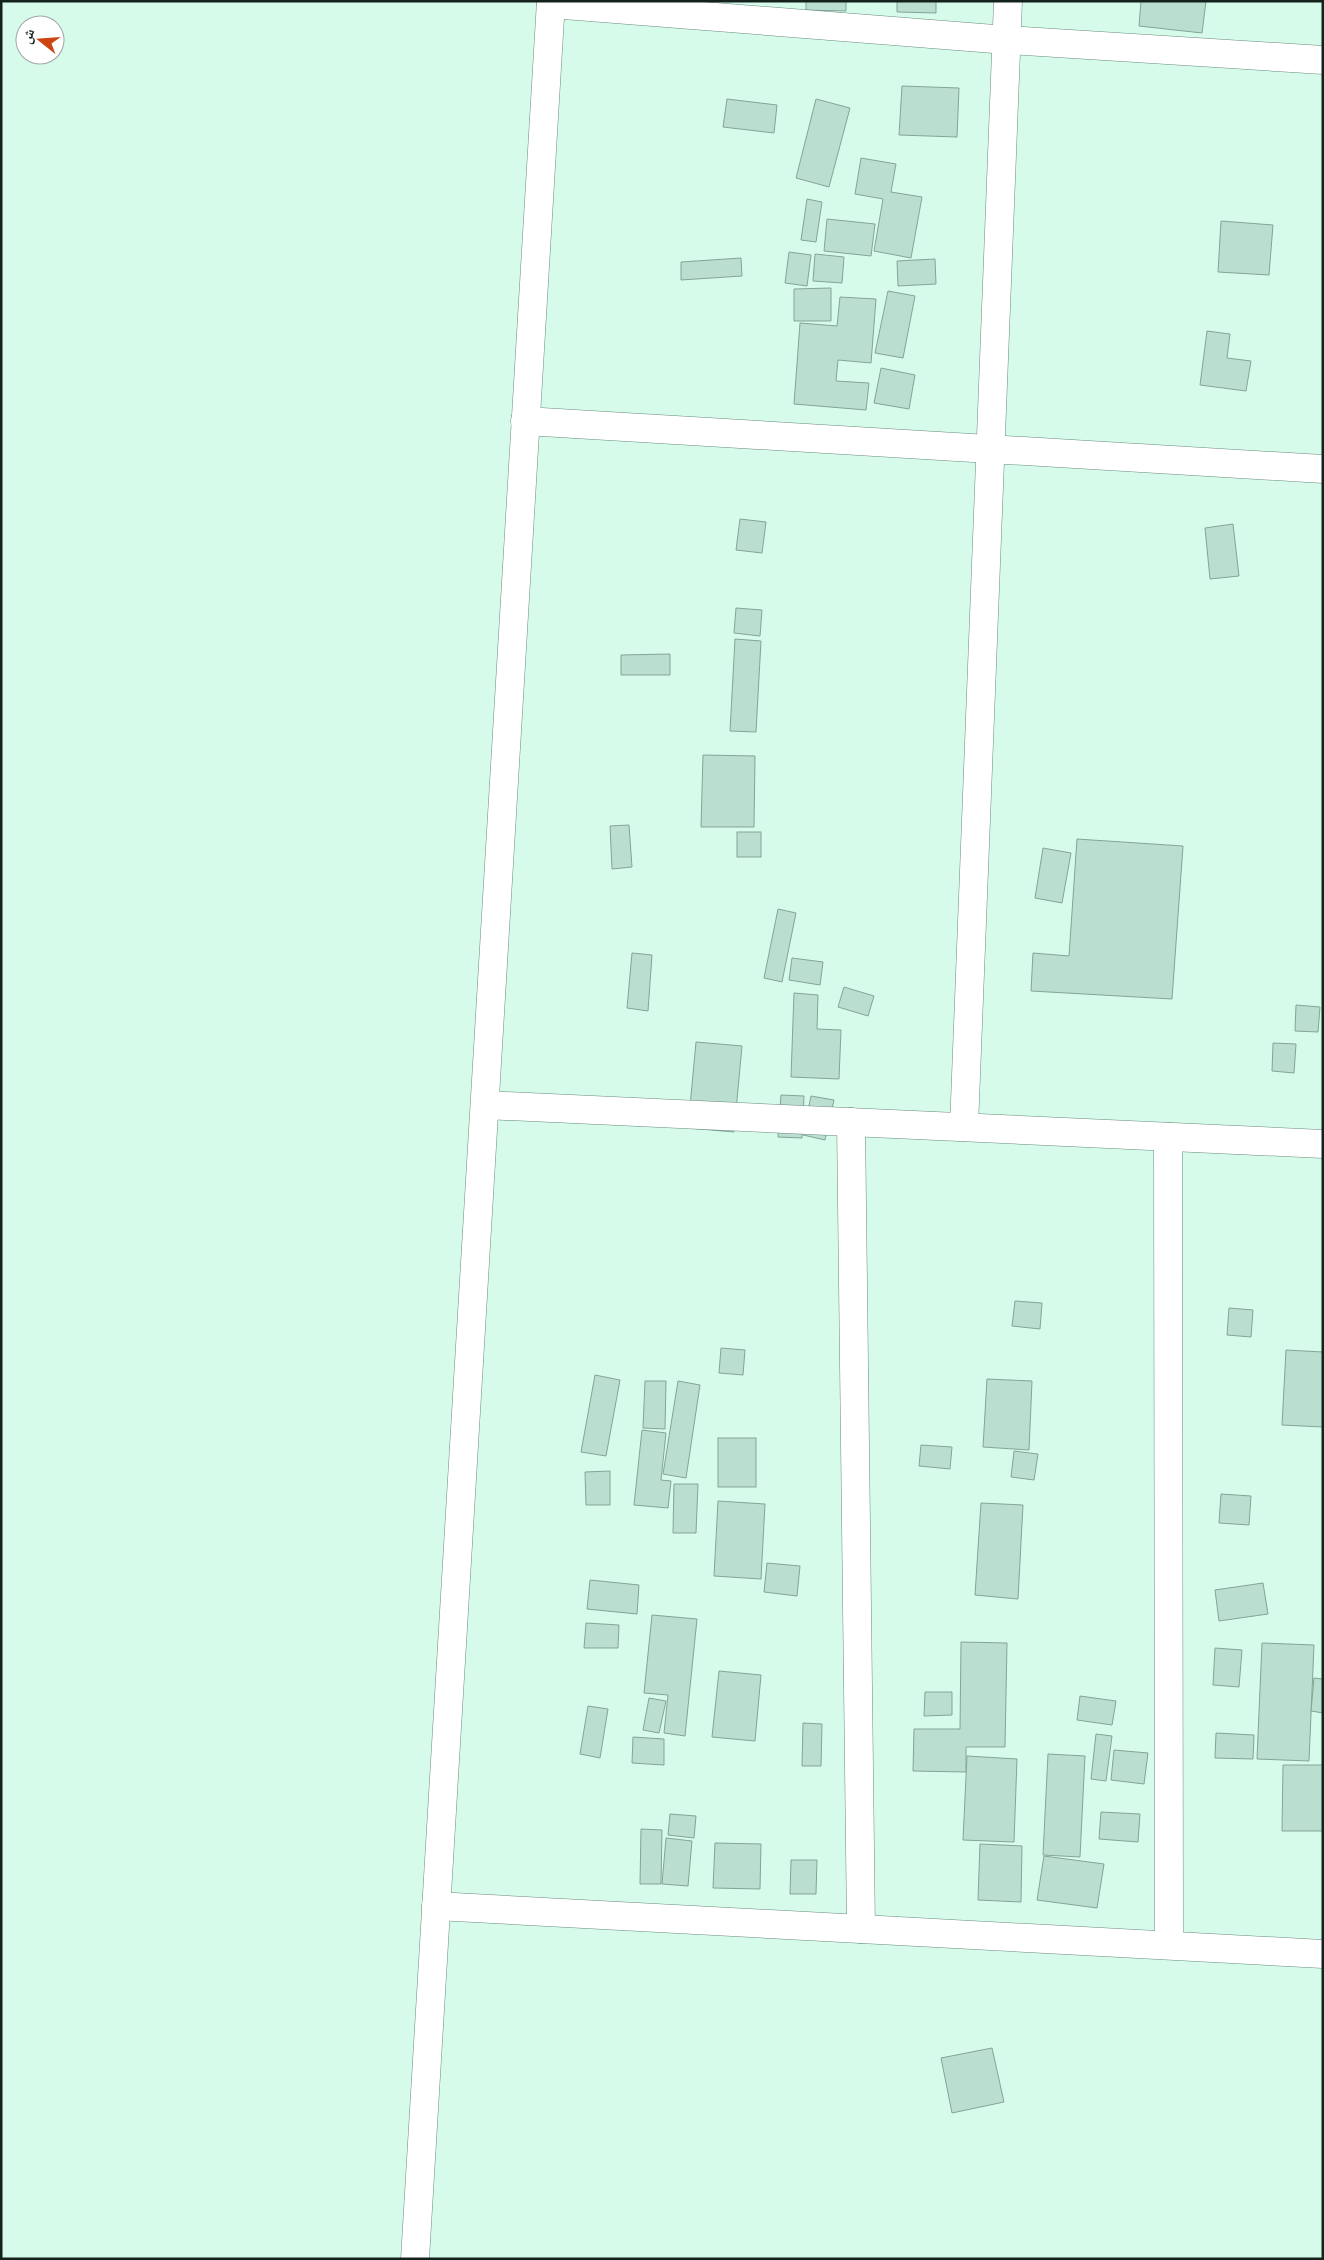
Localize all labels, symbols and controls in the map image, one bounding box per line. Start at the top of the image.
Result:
north arrow [15,15,65,65]
text: ش [18,27,38,46]

